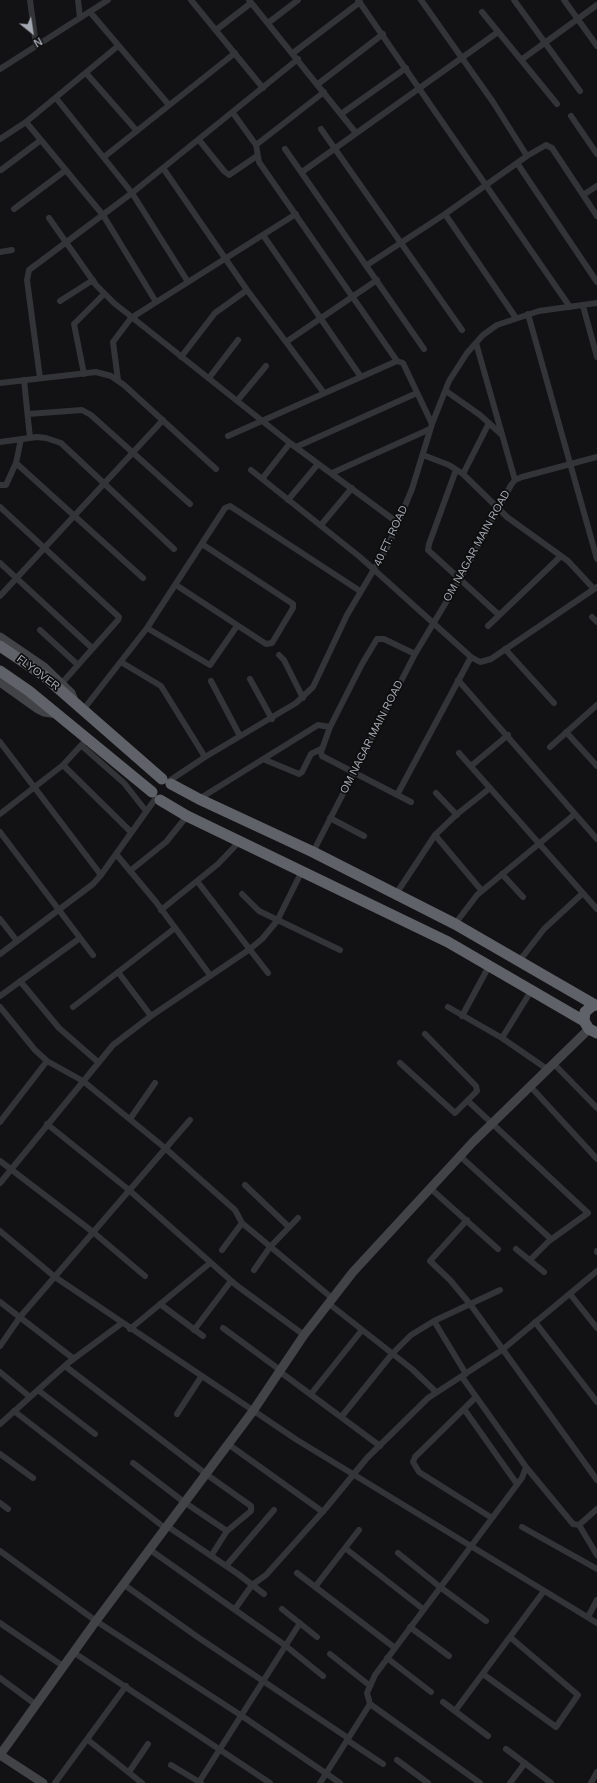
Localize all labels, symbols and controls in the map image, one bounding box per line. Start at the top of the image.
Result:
north arrow [12,12,52,52]
text: N [32,35,44,50]
street label: OM NAGAR MAIN ROAD [441,488,513,604]
street label: 40 FT. ROAD [371,504,411,568]
street label: FLYOVER [14,653,62,693]
street label: OM NAGAR MAIN ROAD [338,678,406,796]

